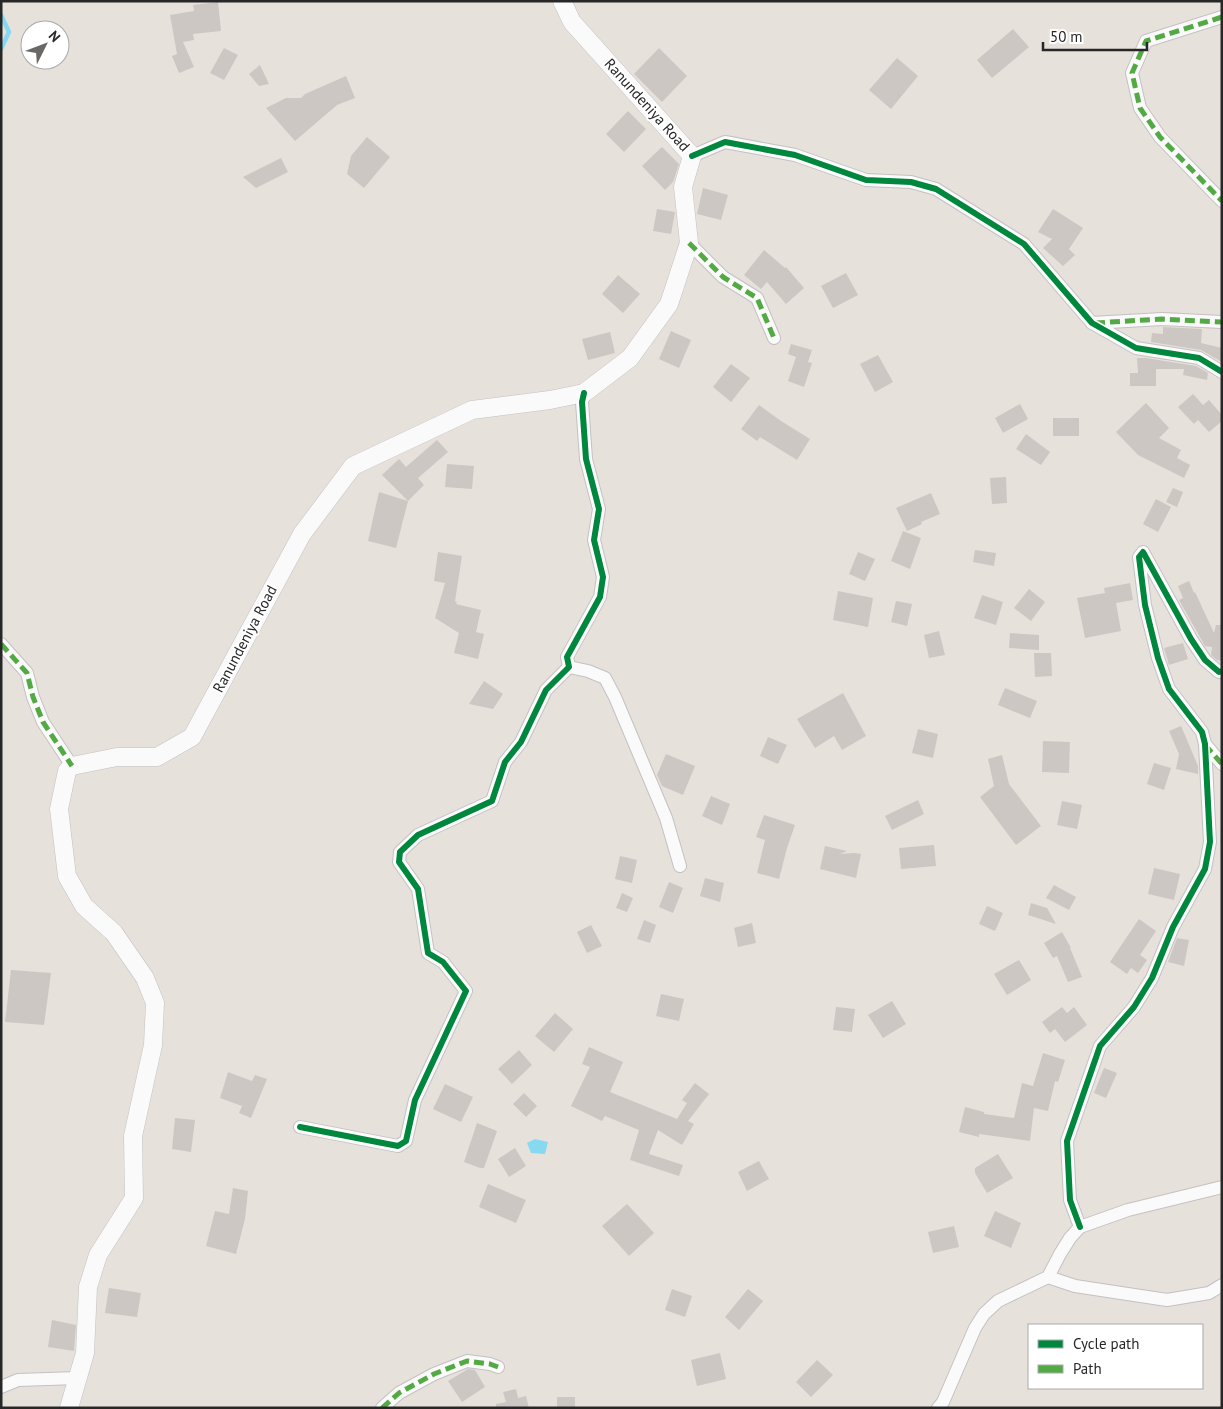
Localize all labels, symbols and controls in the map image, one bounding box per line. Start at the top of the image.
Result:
north arrow [20,20,70,70]
scale bar [1043,20,1147,52]
text: N [45,27,64,46]
text: 50 m [1050,27,1083,46]
street label: Ranundeniya Road [601,54,694,155]
street label: Ranundeniya Road [208,582,281,696]
legend [1028,1324,1203,1389]
text: Cycle path [1073,1334,1139,1353]
text: Path [1073,1359,1102,1378]

